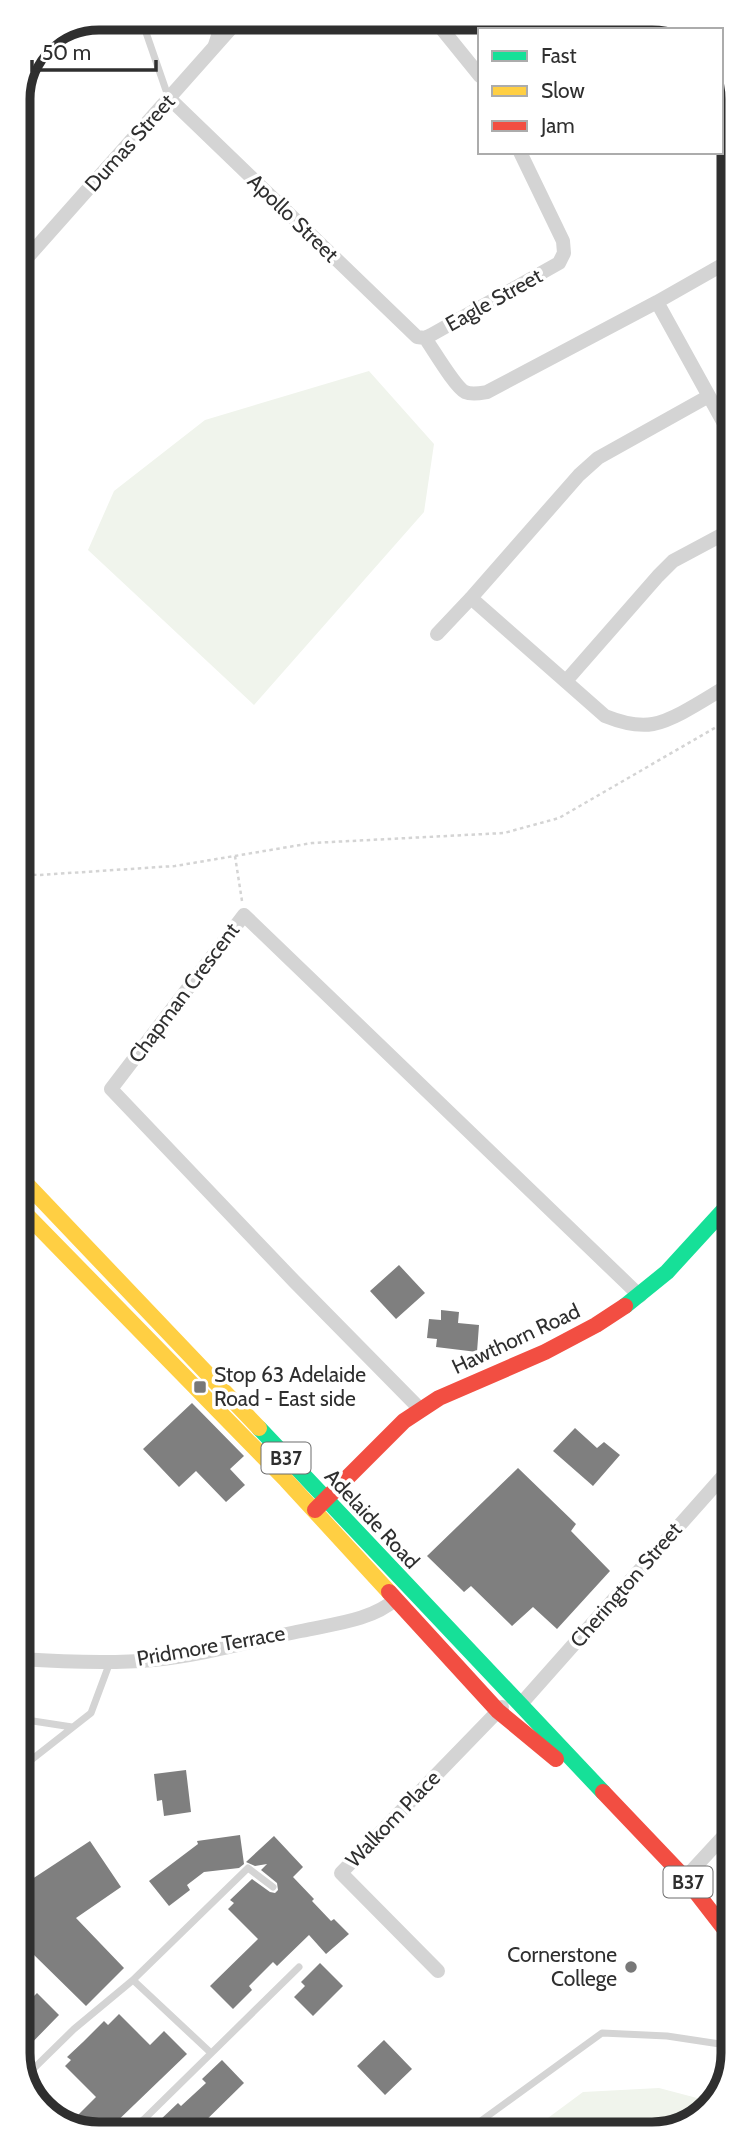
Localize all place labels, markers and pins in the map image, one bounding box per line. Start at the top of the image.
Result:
place label: Stop 63 Adelaide Road - East side [214,1362,366,1411]
marker: Stop 63 Adelaide Road - East side [192,1379,208,1395]
place label: Cornerstone College [507,1942,617,1991]
marker: Cornerstone College [623,1959,639,1975]

